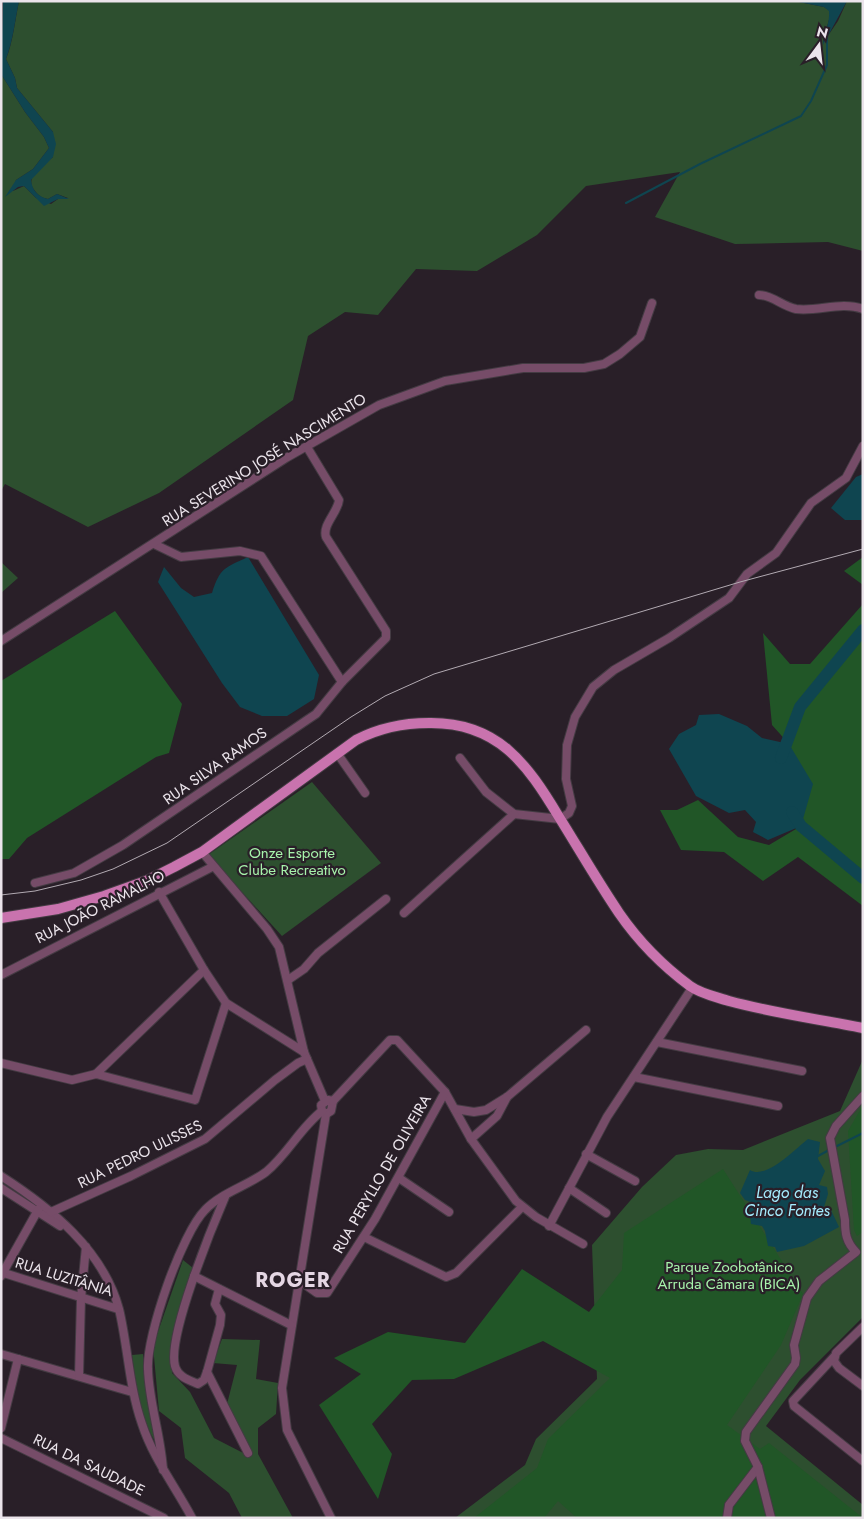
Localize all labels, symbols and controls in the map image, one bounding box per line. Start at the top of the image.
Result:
north arrow [794,20,844,70]
text: N [814,21,830,44]
street label: RUA SEVERINO JOSÉ NASCIMENTO [158,388,370,532]
street label: RUA SILVA RAMOS [158,722,272,810]
park label: Onze Esporte Clube Recreativo [238,842,346,881]
street label: RUA JOÃO RAMALHO [31,865,169,949]
street label: RUA PERYLLO DE OLIVEIRA [327,1090,437,1258]
street label: RUA PEDRO ULISSES [74,1114,206,1194]
water label: Lago das Cinco Fontes [744,1181,830,1222]
street label: RUA LUZITÂNIA [13,1252,115,1302]
park label: Parque Zoobotânico Arruda Câmara (BICA) [658,1256,800,1295]
district label: ROGER [255,1266,331,1295]
street label: RUA DA SAUDADE [29,1428,149,1502]

